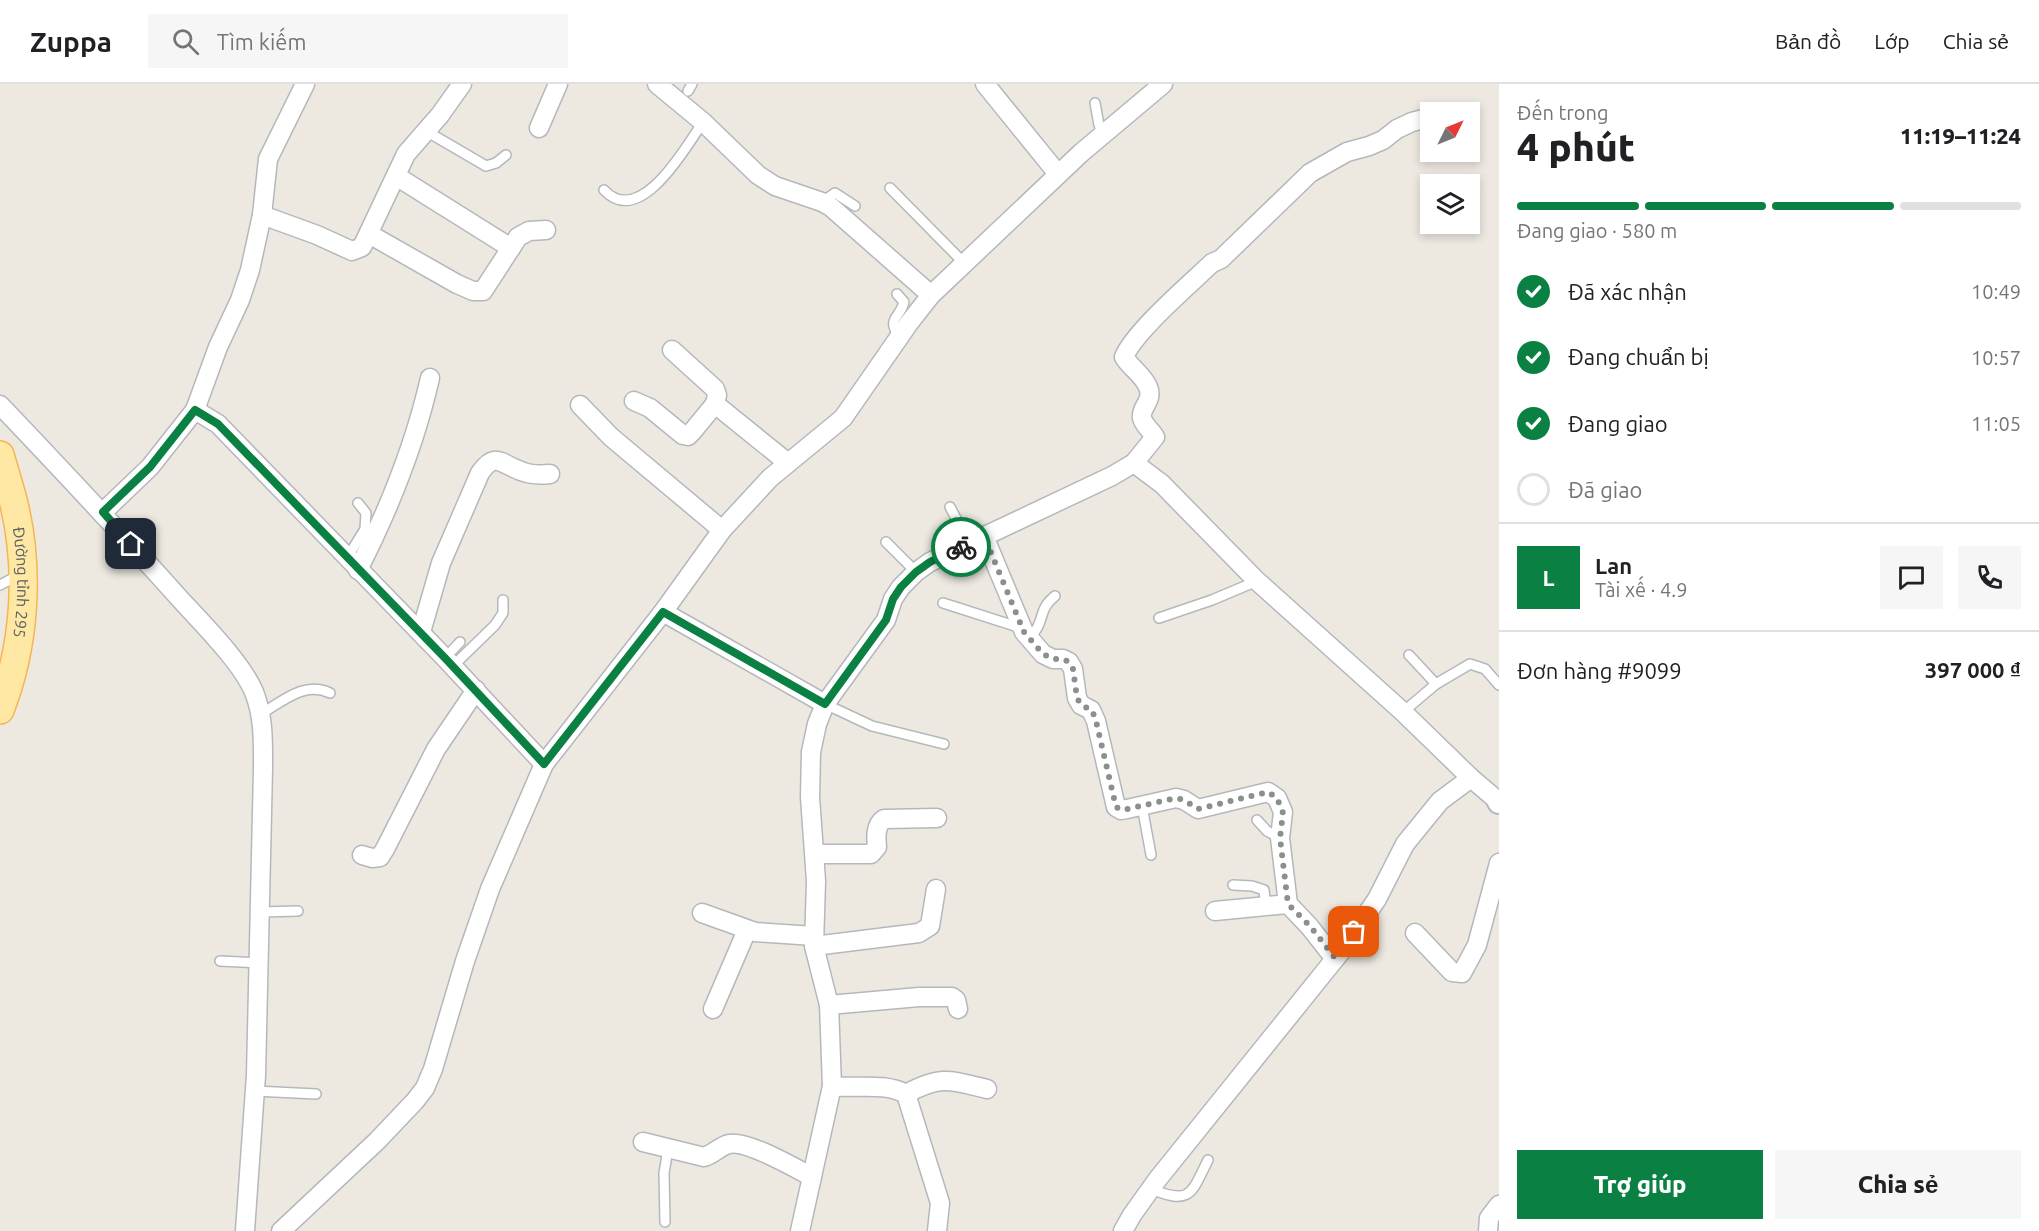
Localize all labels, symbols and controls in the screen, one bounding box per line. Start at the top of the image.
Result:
search box [148,14,568,68]
icon: search [169,25,202,58]
text: Zuppa [30,26,112,57]
text: Tìm kiếm [217,29,306,54]
text: Bản đồ [1775,29,1841,53]
text: Lớp [1874,29,1910,53]
text: Chia sẻ [1943,29,2009,53]
text: Đến trong [1517,101,1608,124]
north arrow [1420,102,1480,162]
map controls [1420,102,1480,234]
text: 11:19–11:24 [1900,123,2021,148]
text: 4 phút [1517,125,1635,168]
button: layers [1420,174,1480,234]
text: Đang giao · 580 m [1517,219,1677,242]
icon: check [1517,275,1550,308]
text: Đã xác nhận [1568,279,1687,304]
text: 10:49 [1971,280,2021,303]
icon: check [1517,341,1550,374]
text: Đang chuẩn bị [1568,344,1709,369]
text: 10:57 [1971,346,2021,369]
icon: check [1517,407,1550,440]
text: Đang giao [1568,411,1668,436]
text: 11:05 [1971,412,2021,435]
text: Đã giao [1568,477,1642,502]
courier [931,517,991,577]
pin [105,518,156,569]
street label: Đường tỉnh 295 [10,526,32,639]
icon: home [114,527,147,560]
icon: bike [945,531,978,564]
button: chat [1880,546,1943,609]
button: phone [1958,546,2021,609]
text: Lan [1595,553,1632,578]
text: L [1542,565,1555,590]
text: Tài xế · 4.9 [1595,578,1688,601]
text: 397 000 ₫ [1925,657,2021,682]
text: Đơn hàng #9099 [1517,658,1682,683]
pin [1328,906,1379,957]
icon: bag [1337,915,1370,948]
button: Trợ giúp [1517,1150,1763,1219]
button: Chia sẻ [1775,1150,2021,1219]

